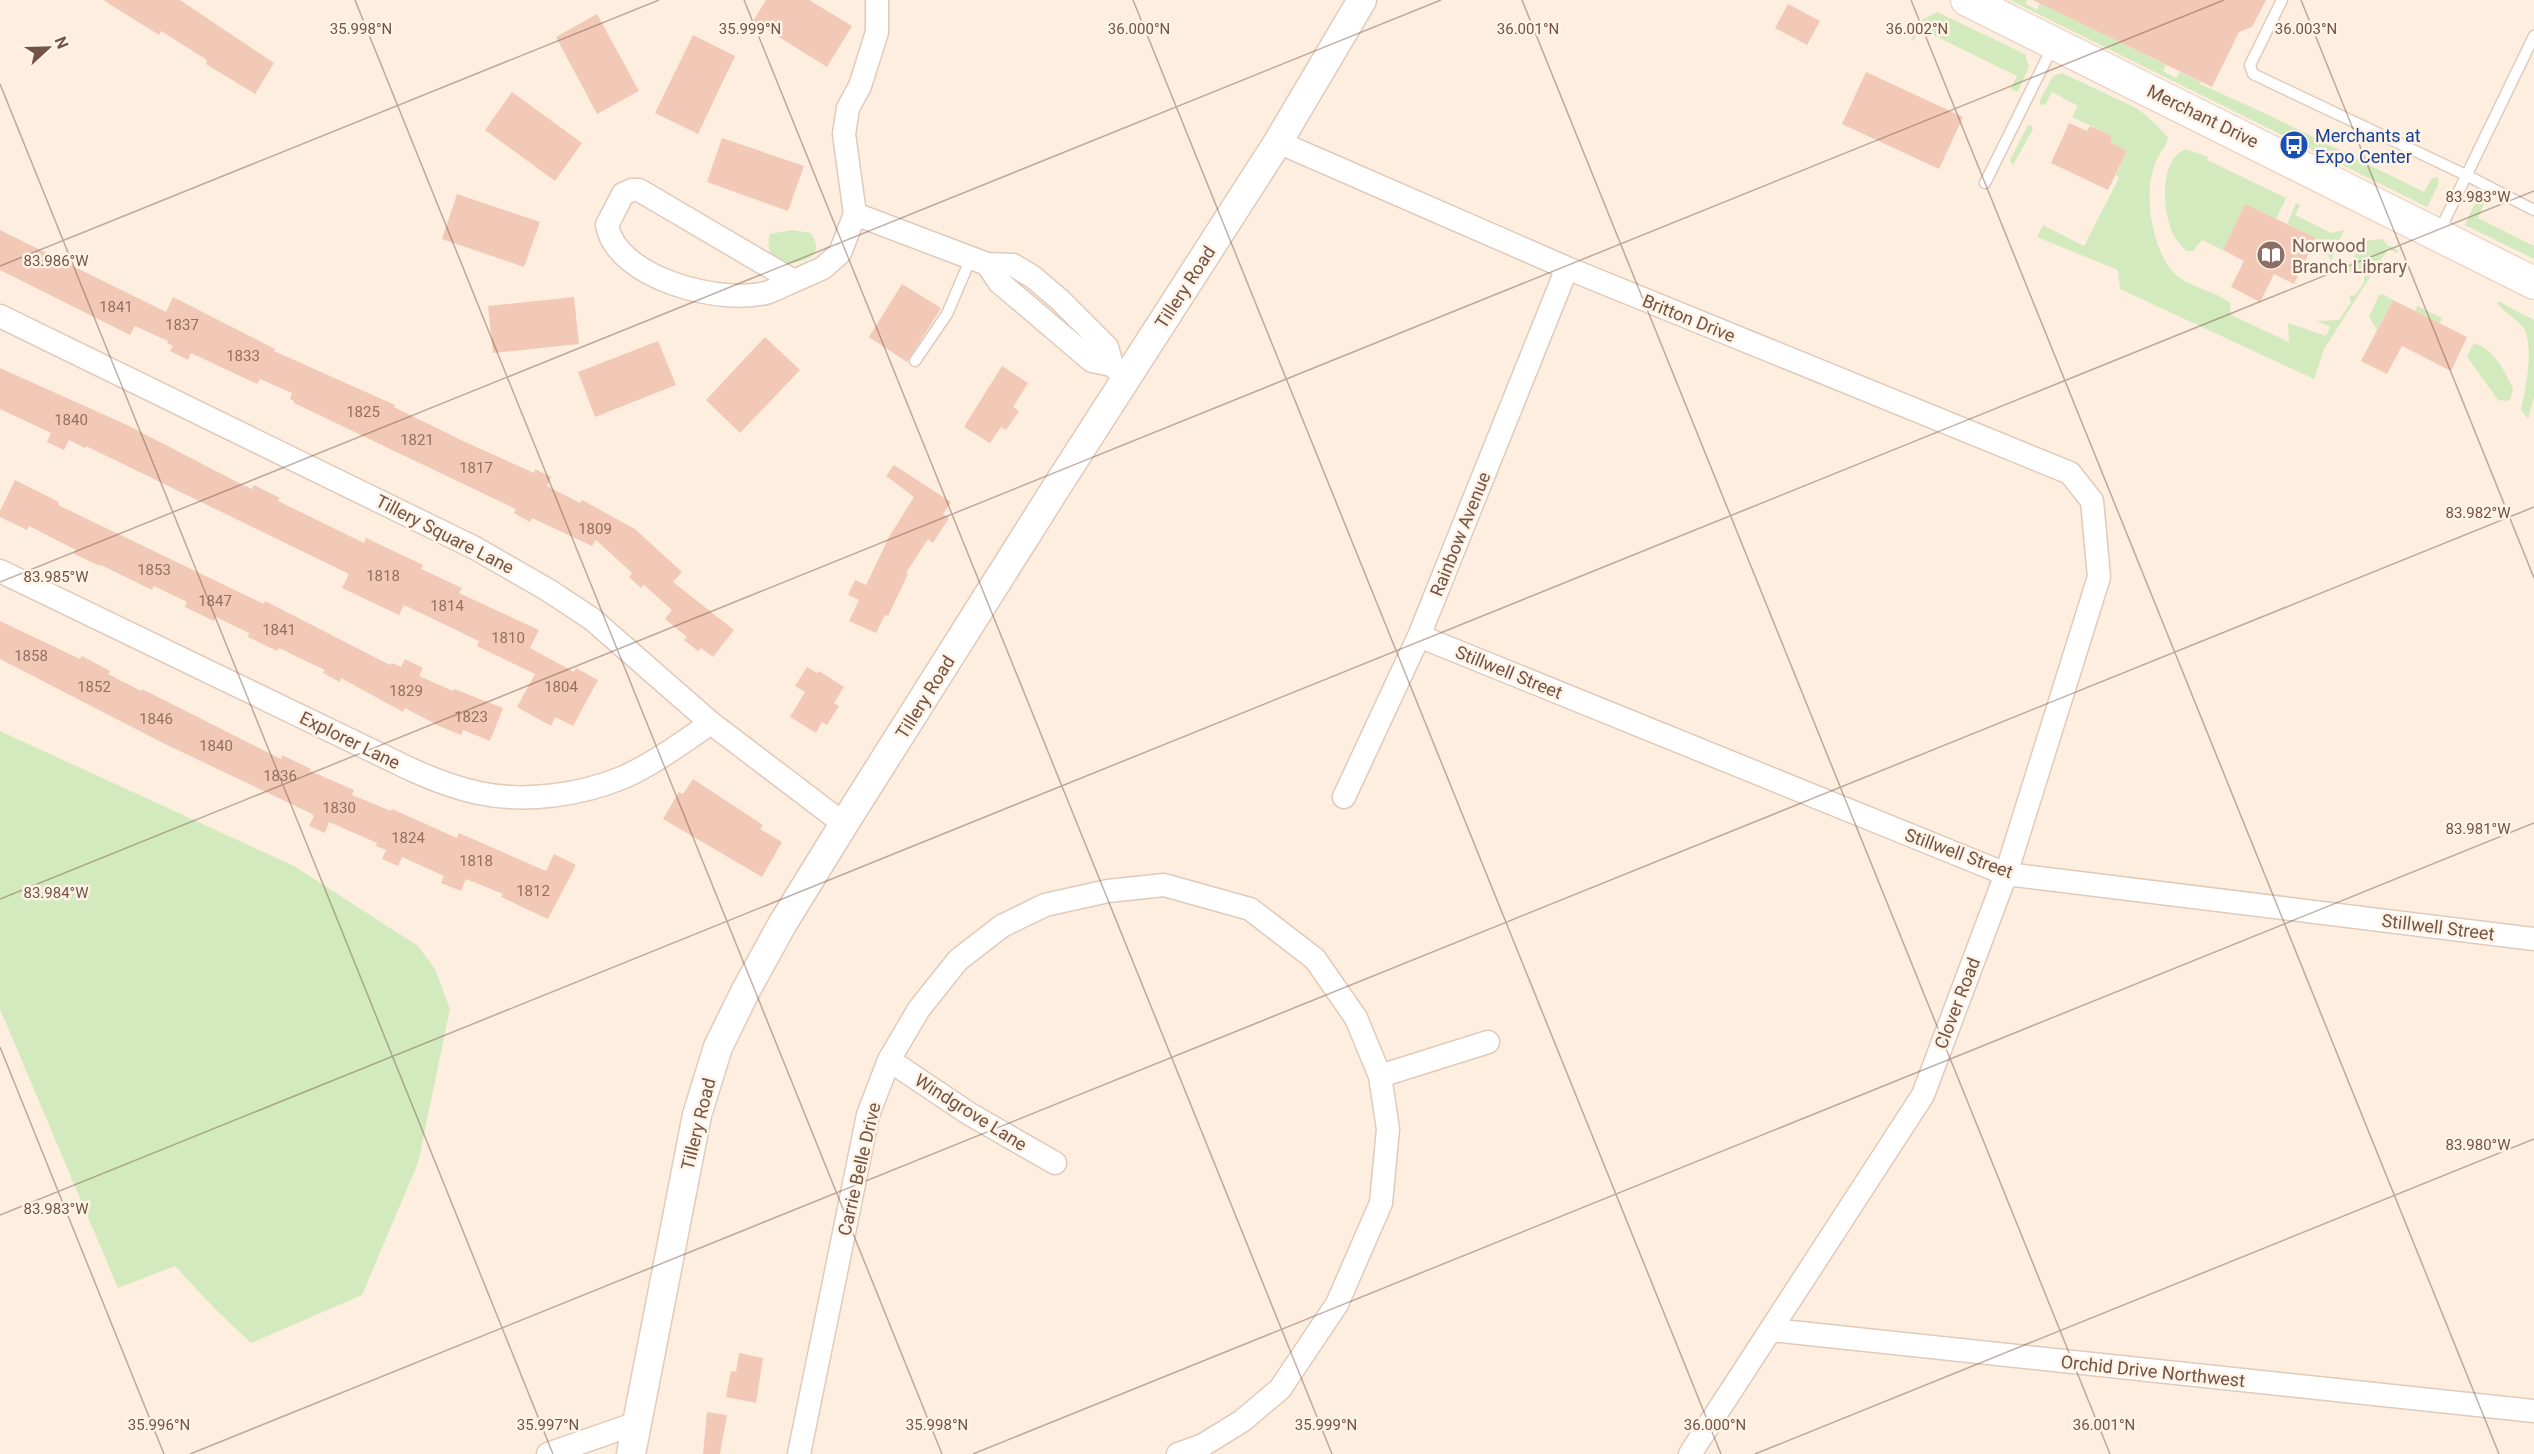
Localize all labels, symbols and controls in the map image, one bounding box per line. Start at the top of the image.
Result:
north arrow [18,18,78,78]
text: 35.998°N [330,20,392,38]
text: 35.999°N [719,20,781,38]
text: 36.000°N [1108,20,1170,38]
text: 36.001°N [1497,20,1559,38]
text: 36.002°N [1886,20,1948,38]
text: 36.003°N [2275,20,2337,38]
text: N [51,34,72,51]
street label: Merchant Drive [2144,80,2262,152]
place label: Merchants at Expo Center [2315,125,2421,167]
bus stop icon: Merchants at Expo Center [2278,129,2310,161]
text: 83.983°W [2445,188,2511,206]
place label: Norwood Branch Library [2292,235,2407,277]
library icon: Norwood Branch Library [2255,239,2287,271]
street label: Tillery Road [1151,242,1219,332]
text: 83.986°W [23,252,89,270]
street label: Britton Drive [1639,290,1739,346]
house number: 1841 [99,298,133,316]
house number: 1837 [165,316,199,334]
house number: 1833 [226,347,260,365]
house number: 1825 [346,403,380,421]
house number: 1840 [54,411,88,429]
house number: 1821 [400,431,434,449]
house number: 1817 [459,459,493,477]
street label: Rainbow Avenue [1425,469,1495,599]
street label: Tillery Square Lane [372,490,518,578]
text: 83.982°W [2445,504,2511,522]
house number: 1809 [578,520,612,538]
house number: 1853 [137,561,171,579]
house number: 1818 [366,567,400,585]
text: 83.985°W [23,568,89,586]
house number: 1847 [198,592,232,610]
house number: 1814 [430,597,464,615]
house number: 1841 [262,621,296,639]
house number: 1810 [491,629,525,647]
street label: Stillwell Street [1452,641,1566,703]
house number: 1858 [14,647,48,665]
street label: Tillery Road [891,652,959,742]
house number: 1852 [77,678,111,696]
house number: 1804 [544,678,578,696]
house number: 1829 [389,682,423,700]
street label: Explorer Lane [296,707,404,773]
house number: 1823 [454,708,488,726]
house number: 1846 [139,710,173,728]
house number: 1840 [199,737,233,755]
house number: 1836 [263,767,297,785]
house number: 1830 [322,799,356,817]
text: 83.981°W [2445,820,2511,838]
street label: Stillwell Street [1902,824,2016,882]
house number: 1824 [391,829,425,847]
house number: 1818 [459,852,493,870]
house number: 1812 [516,882,550,900]
text: 83.984°W [23,884,89,902]
street label: Stillwell Street [2380,910,2496,944]
street label: Clover Road [1930,954,1984,1052]
street label: Windgrove Lane [911,1069,1031,1155]
street label: Tillery Road [676,1076,720,1172]
street label: Carrie Belle Drive [833,1100,885,1238]
text: 83.980°W [2445,1136,2511,1154]
text: 83.983°W [23,1200,89,1218]
street label: Orchid Drive Northwest [2060,1351,2246,1391]
text: 35.996°N [128,1416,190,1434]
text: 35.997°N [517,1416,579,1434]
text: 35.998°N [906,1416,968,1434]
text: 35.999°N [1295,1416,1357,1434]
text: 36.000°N [1684,1416,1746,1434]
text: 36.001°N [2073,1416,2135,1434]

